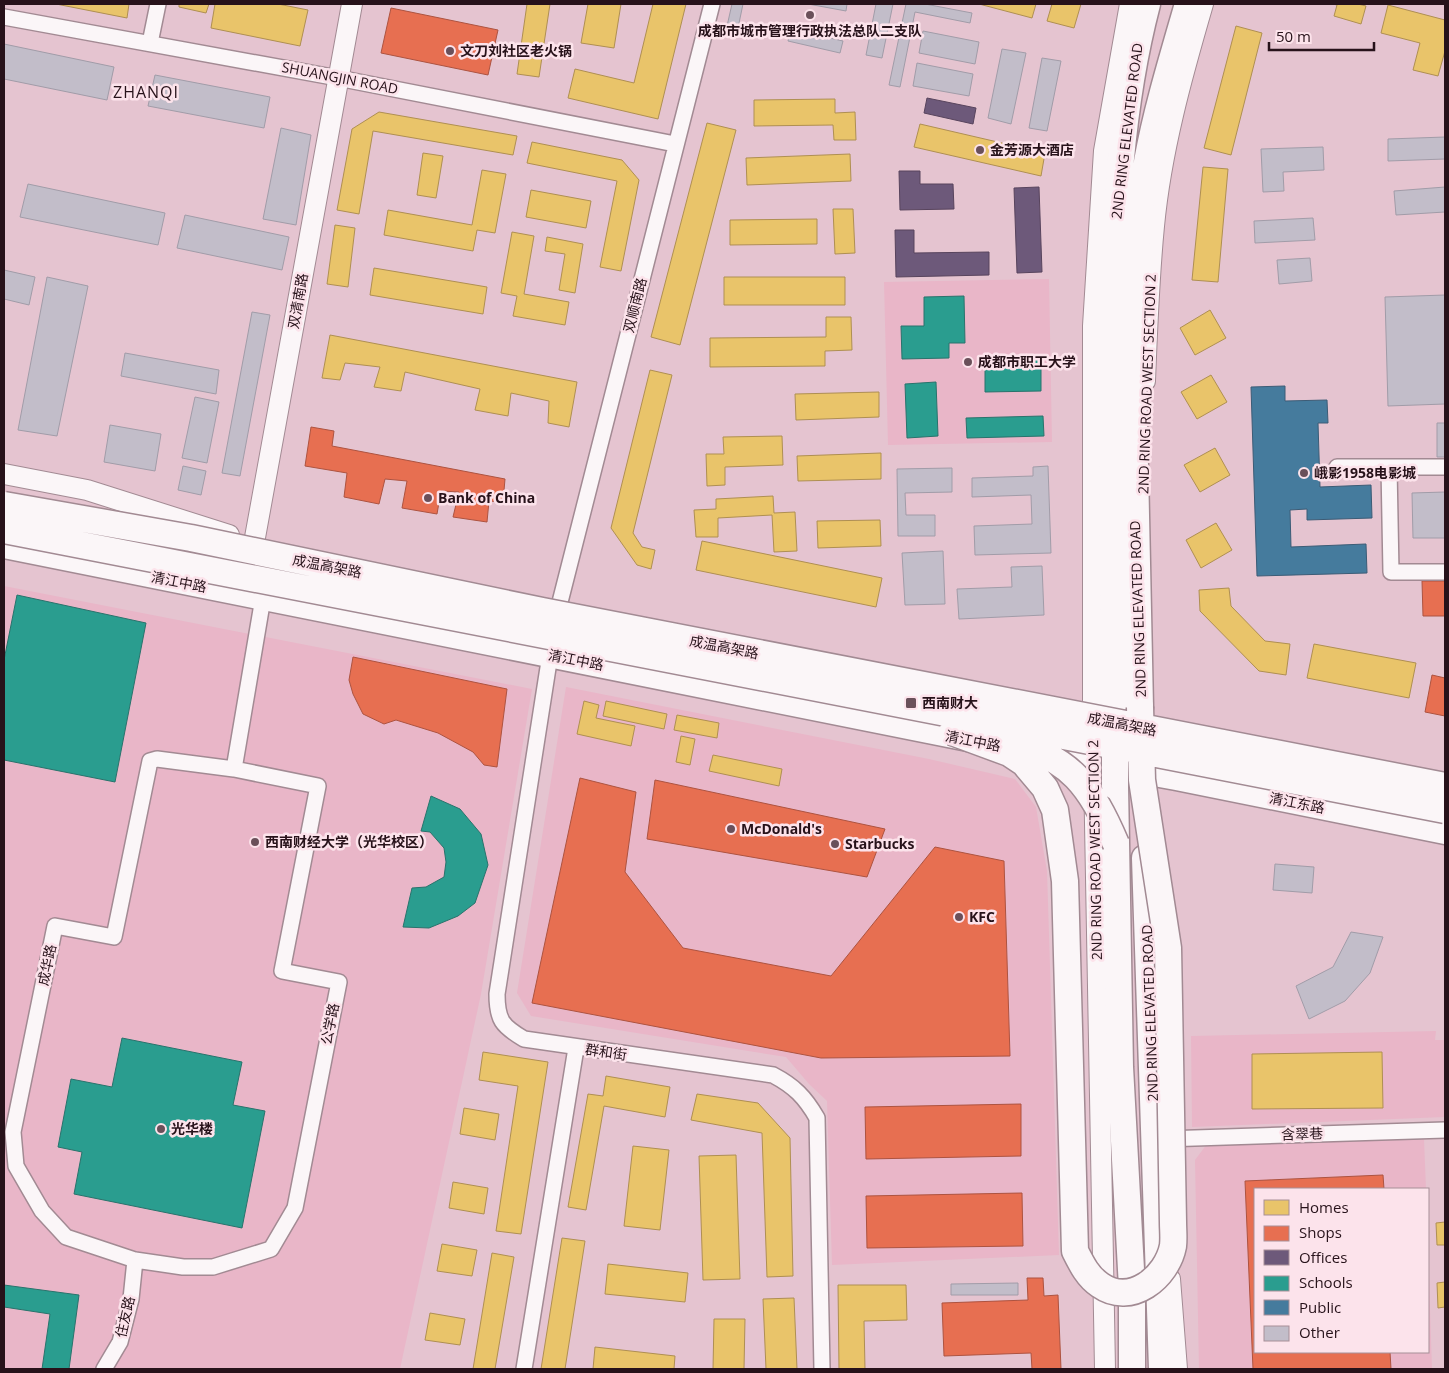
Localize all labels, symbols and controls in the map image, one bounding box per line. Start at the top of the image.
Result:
marker: 成都市城市管理行政执法总队二支队 [804,9,816,21]
scale bar [1269,20,1374,52]
place label: 成都市城市管理行政执法总队二支队 [698,21,922,40]
text: 50 m [1276,26,1311,46]
place label: 文刀刘社区老火锅 [460,41,572,60]
street label: 2ND RING ELEVATED ROAD [1106,42,1147,220]
marker: 文刀刘社区老火锅 [444,45,456,57]
street label: SHUANGJIN ROAD [280,57,400,98]
district label: ZHANQI [113,81,179,103]
place label: 金芳源大酒店 [990,140,1074,159]
marker: 金芳源大酒店 [974,144,986,156]
street label: 双清南路 [283,272,312,330]
street label: 2ND RING ROAD WEST SECTION 2 [1133,274,1160,494]
street label: 双顺南路 [619,275,651,334]
place label: 成都市职工大学 [978,352,1076,371]
marker: 成都市职工大学 [962,356,974,368]
place label: 峨影1958电影城 [1314,463,1416,482]
marker: 峨影1958电影城 [1298,467,1310,479]
place label: Bank of China [438,488,535,507]
marker: Bank of China [422,492,434,504]
street label: 2ND RING ELEVATED ROAD [1125,520,1150,698]
street label: 成温高架路 [291,550,363,582]
street label: 清江中路 [150,567,208,596]
street label: 成温高架路 [688,631,760,663]
street label: 清江中路 [547,645,605,674]
place label: 西南财大 [922,693,978,712]
marker: 西南财大 [904,696,918,710]
street label: 成温高架路 [1086,708,1158,740]
street label: 清江中路 [944,726,1002,755]
street label: 2ND RING ROAD WEST SECTION 2 [1083,740,1106,960]
street label: 清江东路 [1268,788,1326,817]
place label: McDonald's [741,819,822,838]
marker: McDonald's [725,823,737,835]
place label: 西南财经大学（光华校区） [265,832,433,851]
place label: Starbucks [845,834,915,853]
marker: 西南财经大学（光华校区） [249,836,261,848]
marker: Starbucks [829,838,841,850]
place label: KFC [969,907,995,926]
marker: KFC [953,911,965,923]
street label: 2ND RING ELEVATED ROAD [1137,924,1162,1102]
street label: 成华路 [33,942,60,987]
street label: 公学路 [316,1001,343,1046]
street label: 群和街 [584,1039,628,1064]
place label: 光华楼 [171,1119,213,1138]
marker: 光华楼 [155,1123,167,1135]
street label: 含翠巷 [1281,1123,1323,1144]
legend [1254,1188,1429,1353]
text: Homes [1299,1197,1349,1217]
text: Shops [1299,1222,1342,1242]
text: Offices [1299,1247,1347,1267]
text: Schools [1299,1272,1353,1292]
street label: 住友路 [111,1294,138,1339]
text: Public [1299,1297,1341,1317]
text: Other [1299,1322,1340,1342]

